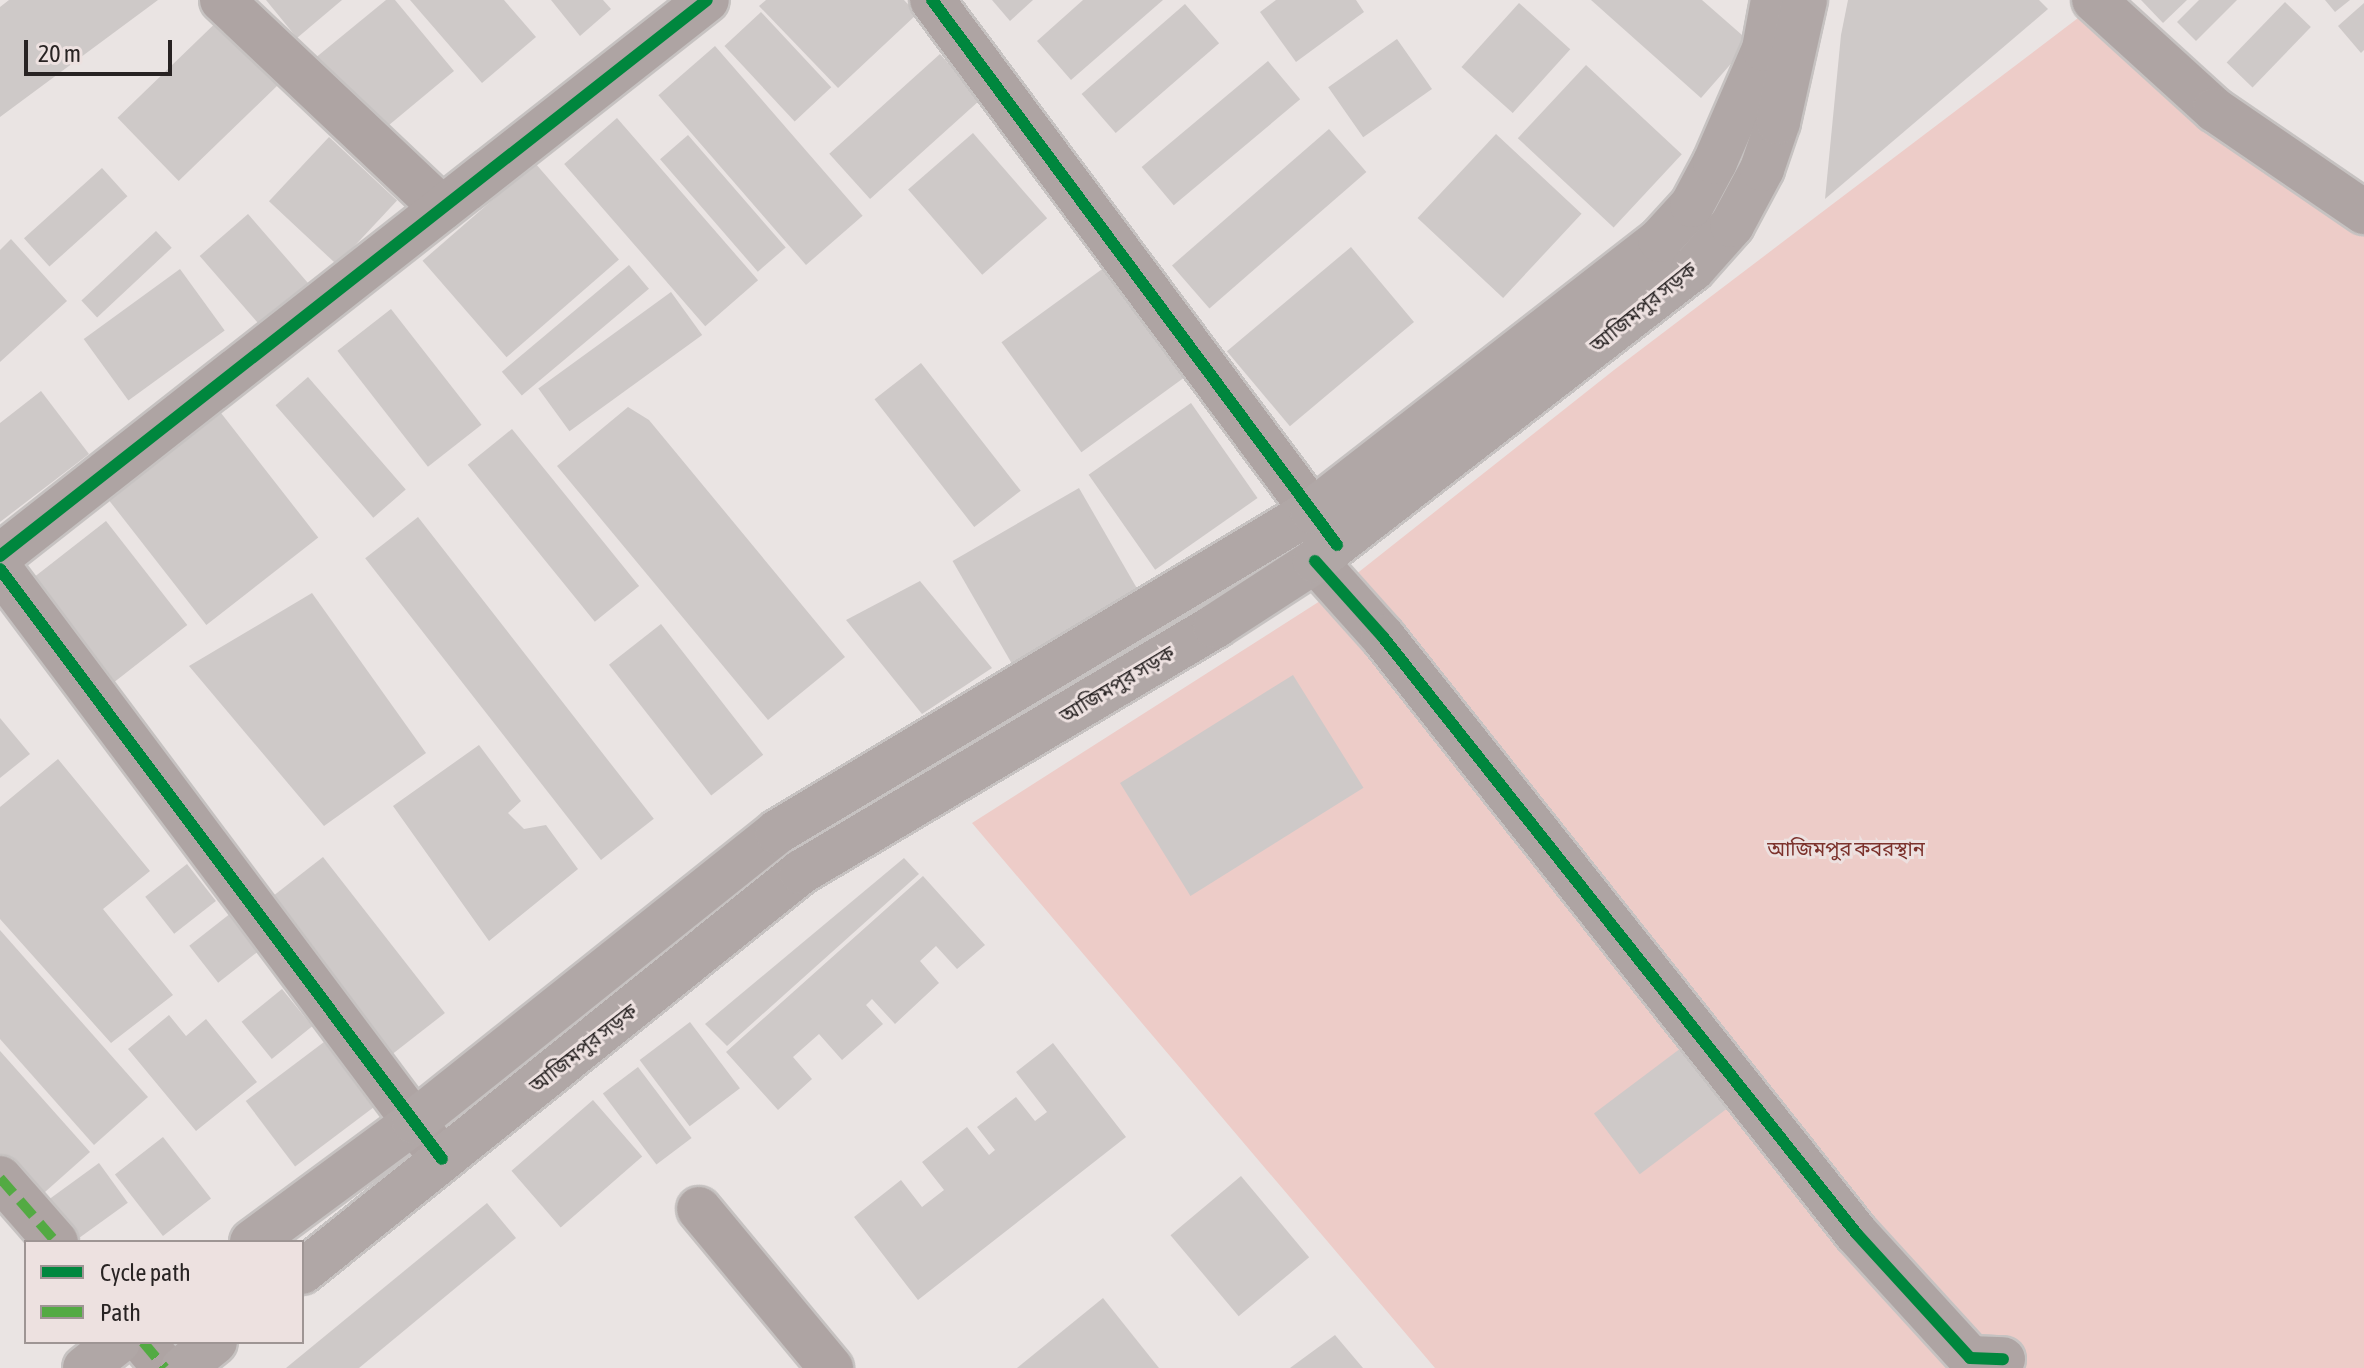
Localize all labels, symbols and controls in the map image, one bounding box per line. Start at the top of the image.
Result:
scale bar [28,24,176,74]
text: 20 m [38,40,81,67]
street label: আজিমপুর সড়ক [1585,257,1701,357]
street label: আজিমপুর সড়ক [1055,640,1179,728]
park label: আজিমপুর কবরস্থান [1767,836,1925,860]
street label: আজিমপুর সড়ক [524,999,642,1097]
legend [24,1240,304,1344]
text: Cycle path [100,1259,191,1286]
text: Path [100,1299,141,1326]

